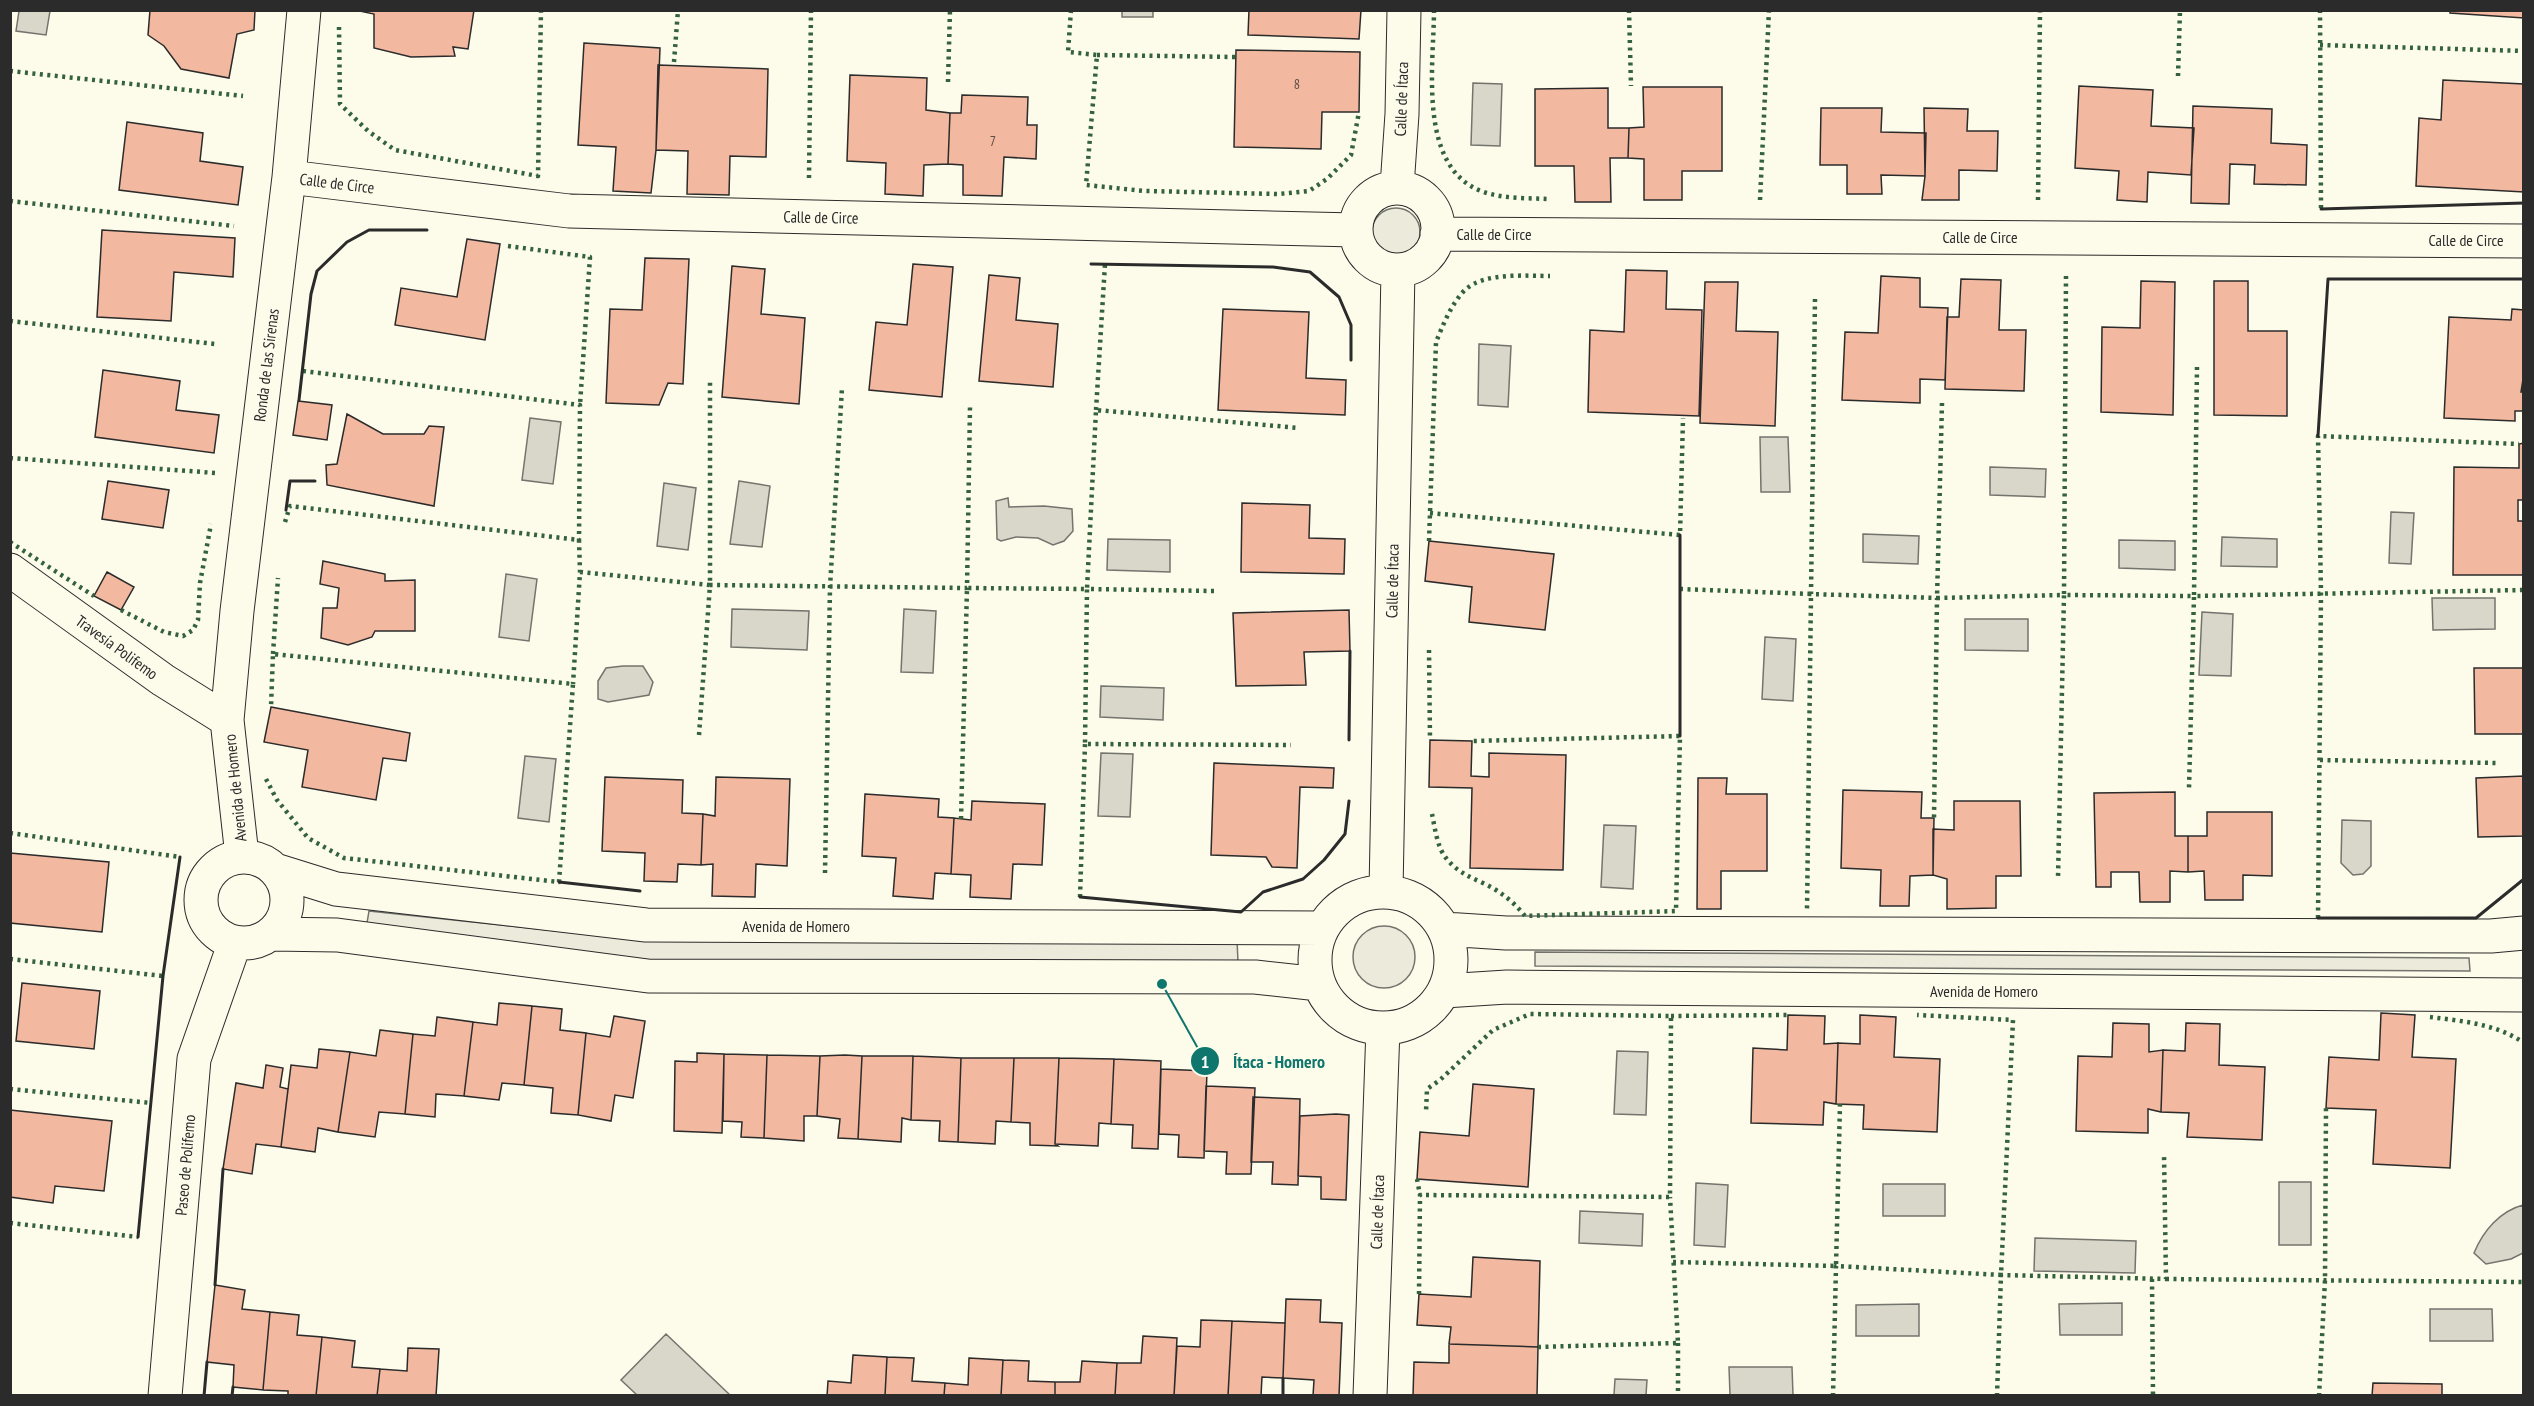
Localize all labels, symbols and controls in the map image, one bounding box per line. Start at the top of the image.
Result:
street label: Calle de Ítaca [1390,61,1412,137]
house number: 8 [1294,75,1300,93]
house number: 7 [990,132,996,150]
street label: Calle de Circe [298,168,376,198]
street label: Calle de Circe [783,206,859,228]
street label: Calle de Circe [1456,224,1532,244]
street label: Calle de Circe [1942,227,2018,247]
street label: Calle de Circe [2428,230,2504,250]
street label: Ronda de las Sirenas [249,307,283,423]
street label: Calle de Ítaca [1381,544,1403,618]
street label: Travesía Polifemo [72,610,162,684]
street label: Avenida de Homero [219,733,251,843]
street label: Avenida de Homero [742,916,850,936]
street label: Avenida de Homero [1930,981,2038,1001]
callout: Ítaca - Homero [1190,1043,1338,1079]
text: 1 [1201,1050,1209,1073]
text: Ítaca - Homero [1233,1050,1325,1073]
street label: Paseo de Polifemo [171,1114,199,1216]
street label: Calle de Ítaca [1366,1174,1388,1250]

